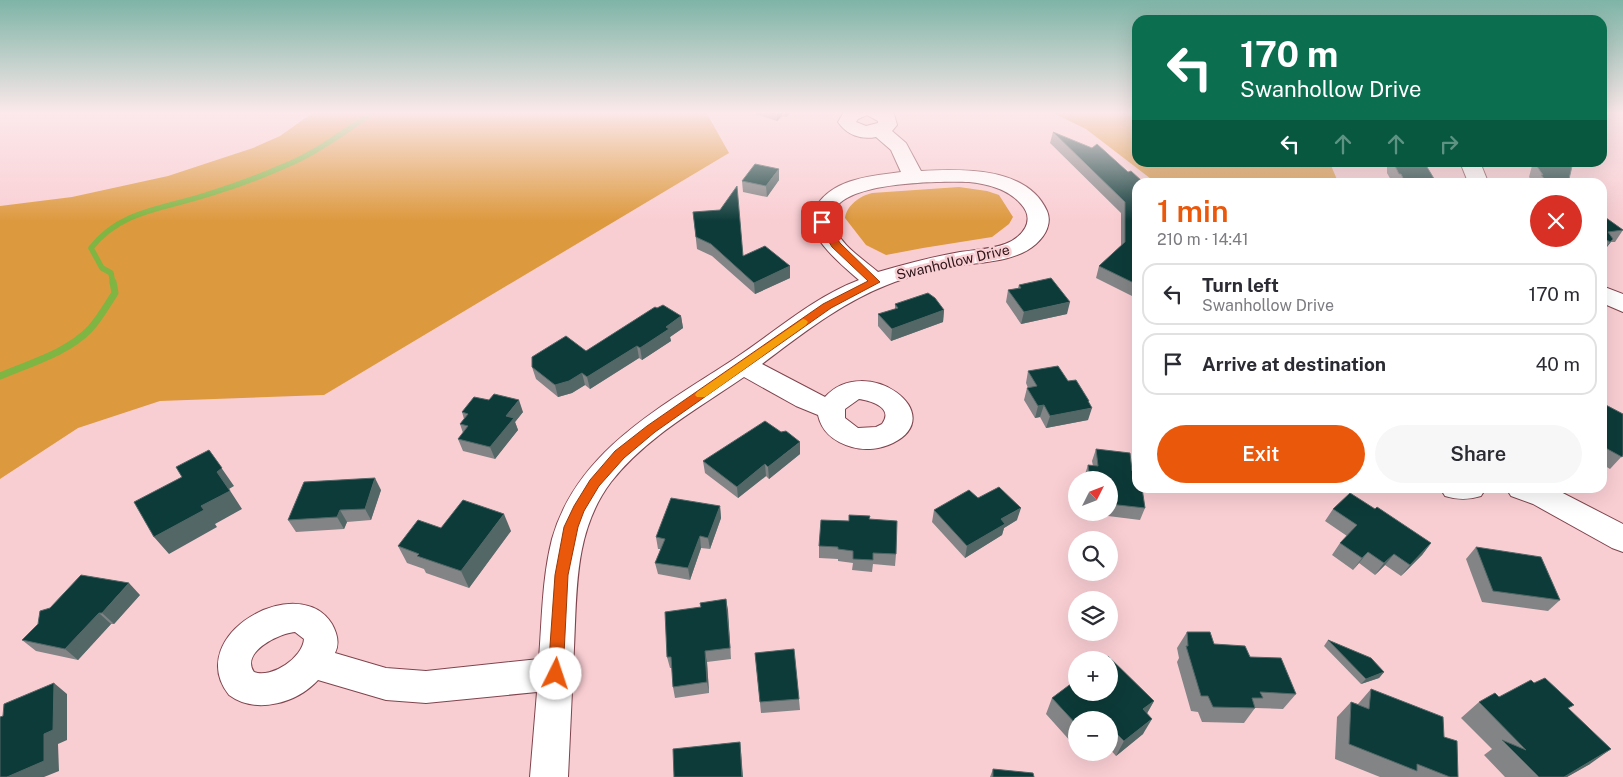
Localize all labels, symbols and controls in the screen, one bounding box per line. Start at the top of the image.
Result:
text: 170 m [1240,34,1338,75]
icon: left [1157,35,1222,100]
text: Swanhollow Drive [1240,76,1422,102]
icon: left [1276,130,1304,158]
icon: ahead [1329,130,1357,158]
icon: ahead [1382,130,1410,158]
icon: right [1435,130,1463,158]
text: 1 min [1157,193,1228,229]
button: close [1530,195,1582,247]
pin [801,201,843,243]
icon: arrive [808,208,836,236]
text: 210 m · 14:41 [1157,230,1249,249]
street label: Swanhollow Drive [895,241,1011,283]
text: Turn left [1202,274,1279,296]
icon: left [1159,280,1187,308]
text: 170 m [1529,283,1580,305]
text: Swanhollow Drive [1202,296,1334,315]
icon: arrive [1159,350,1187,378]
text: Arrive at destination [1202,353,1386,375]
text: 40 m [1535,353,1580,375]
button: Exit [1157,425,1365,483]
button: Share [1375,425,1582,483]
north arrow [1068,471,1118,521]
map controls [1068,471,1118,761]
button: search [1068,531,1118,581]
button: layers [1068,591,1118,641]
position arrow [529,647,581,699]
button: + [1068,651,1118,701]
button: − [1068,711,1118,761]

